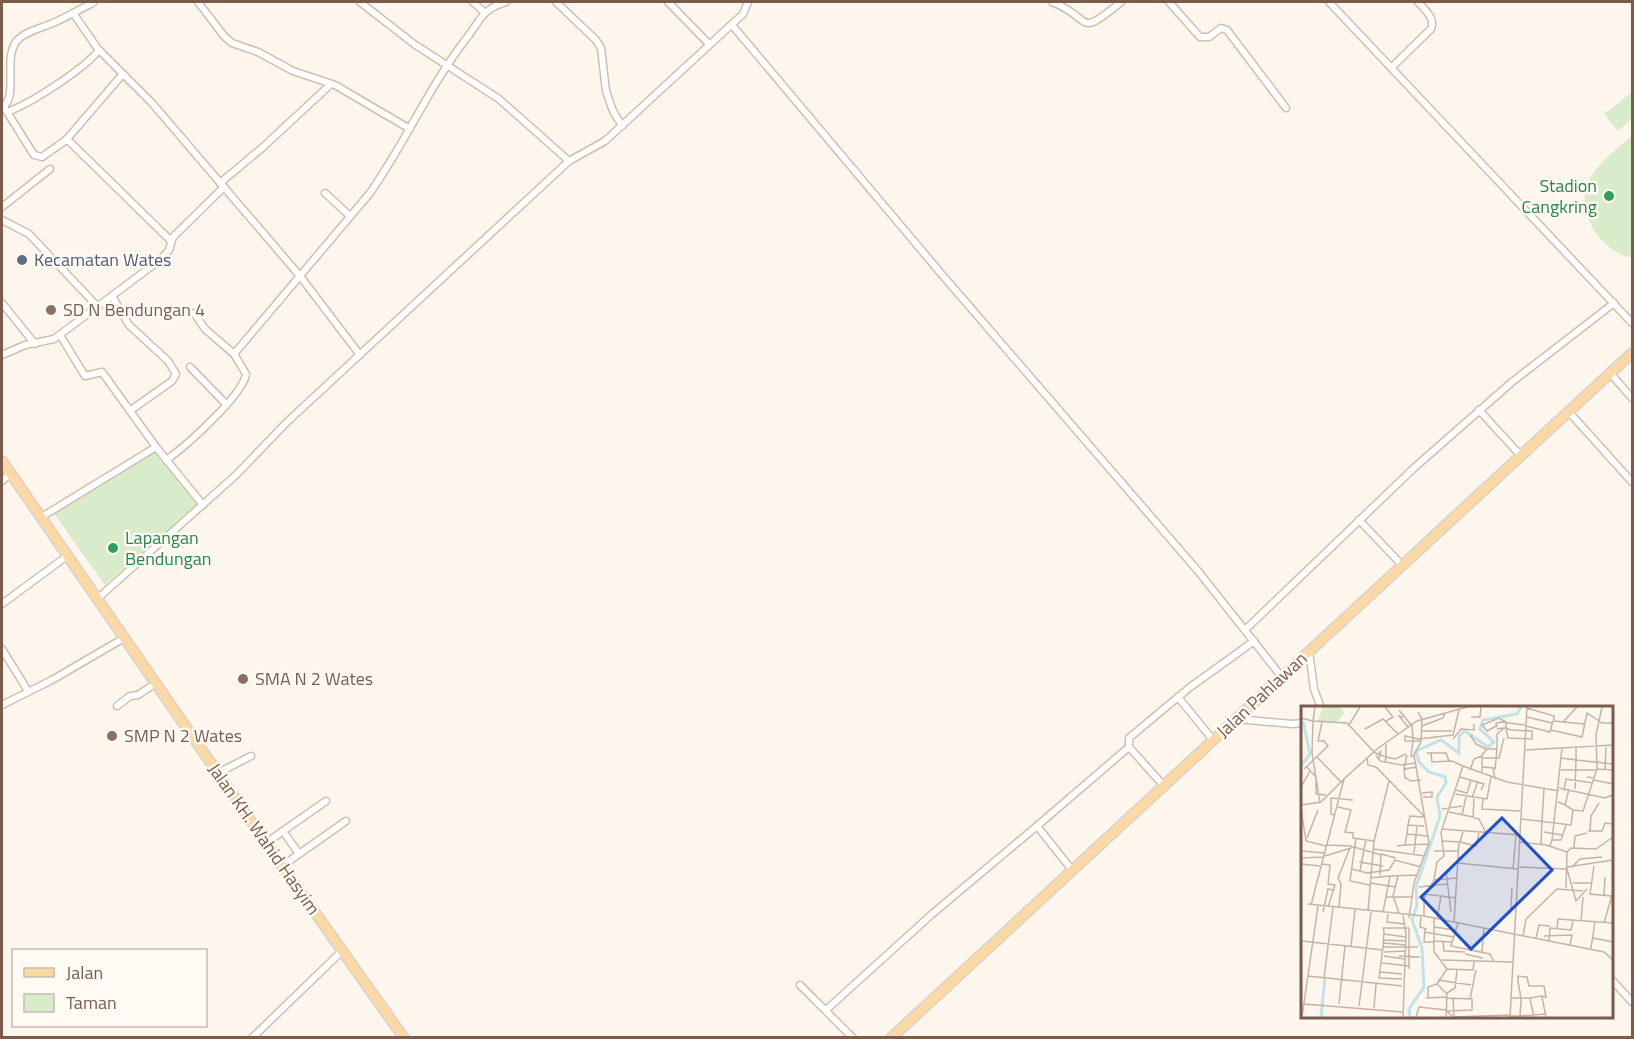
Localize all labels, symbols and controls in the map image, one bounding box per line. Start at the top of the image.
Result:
place label: Stadion Cangkring [1522,172,1597,220]
marker: Stadion Cangkring [1602,189,1616,203]
place label: Kecamatan Wates [34,246,171,273]
marker: Kecamatan Wates [15,253,29,267]
place label: SD N Bendungan 4 [63,296,205,323]
marker: SD N Bendungan 4 [44,303,58,317]
place label: Lapangan Bendungan [125,524,212,572]
marker: Lapangan Bendungan [106,541,120,555]
street label: Jalan Pahlawan [1210,645,1313,744]
place label: SMA N 2 Wates [255,665,373,692]
marker: SMA N 2 Wates [236,672,250,686]
inset map [1301,706,1613,1018]
place label: SMP N 2 Wates [124,722,242,749]
marker: SMP N 2 Wates [105,729,119,743]
street label: Jalan KH. Wahid Hasyim [202,757,327,920]
legend [12,949,207,1027]
text: Jalan [66,959,103,986]
text: Taman [66,989,117,1016]

